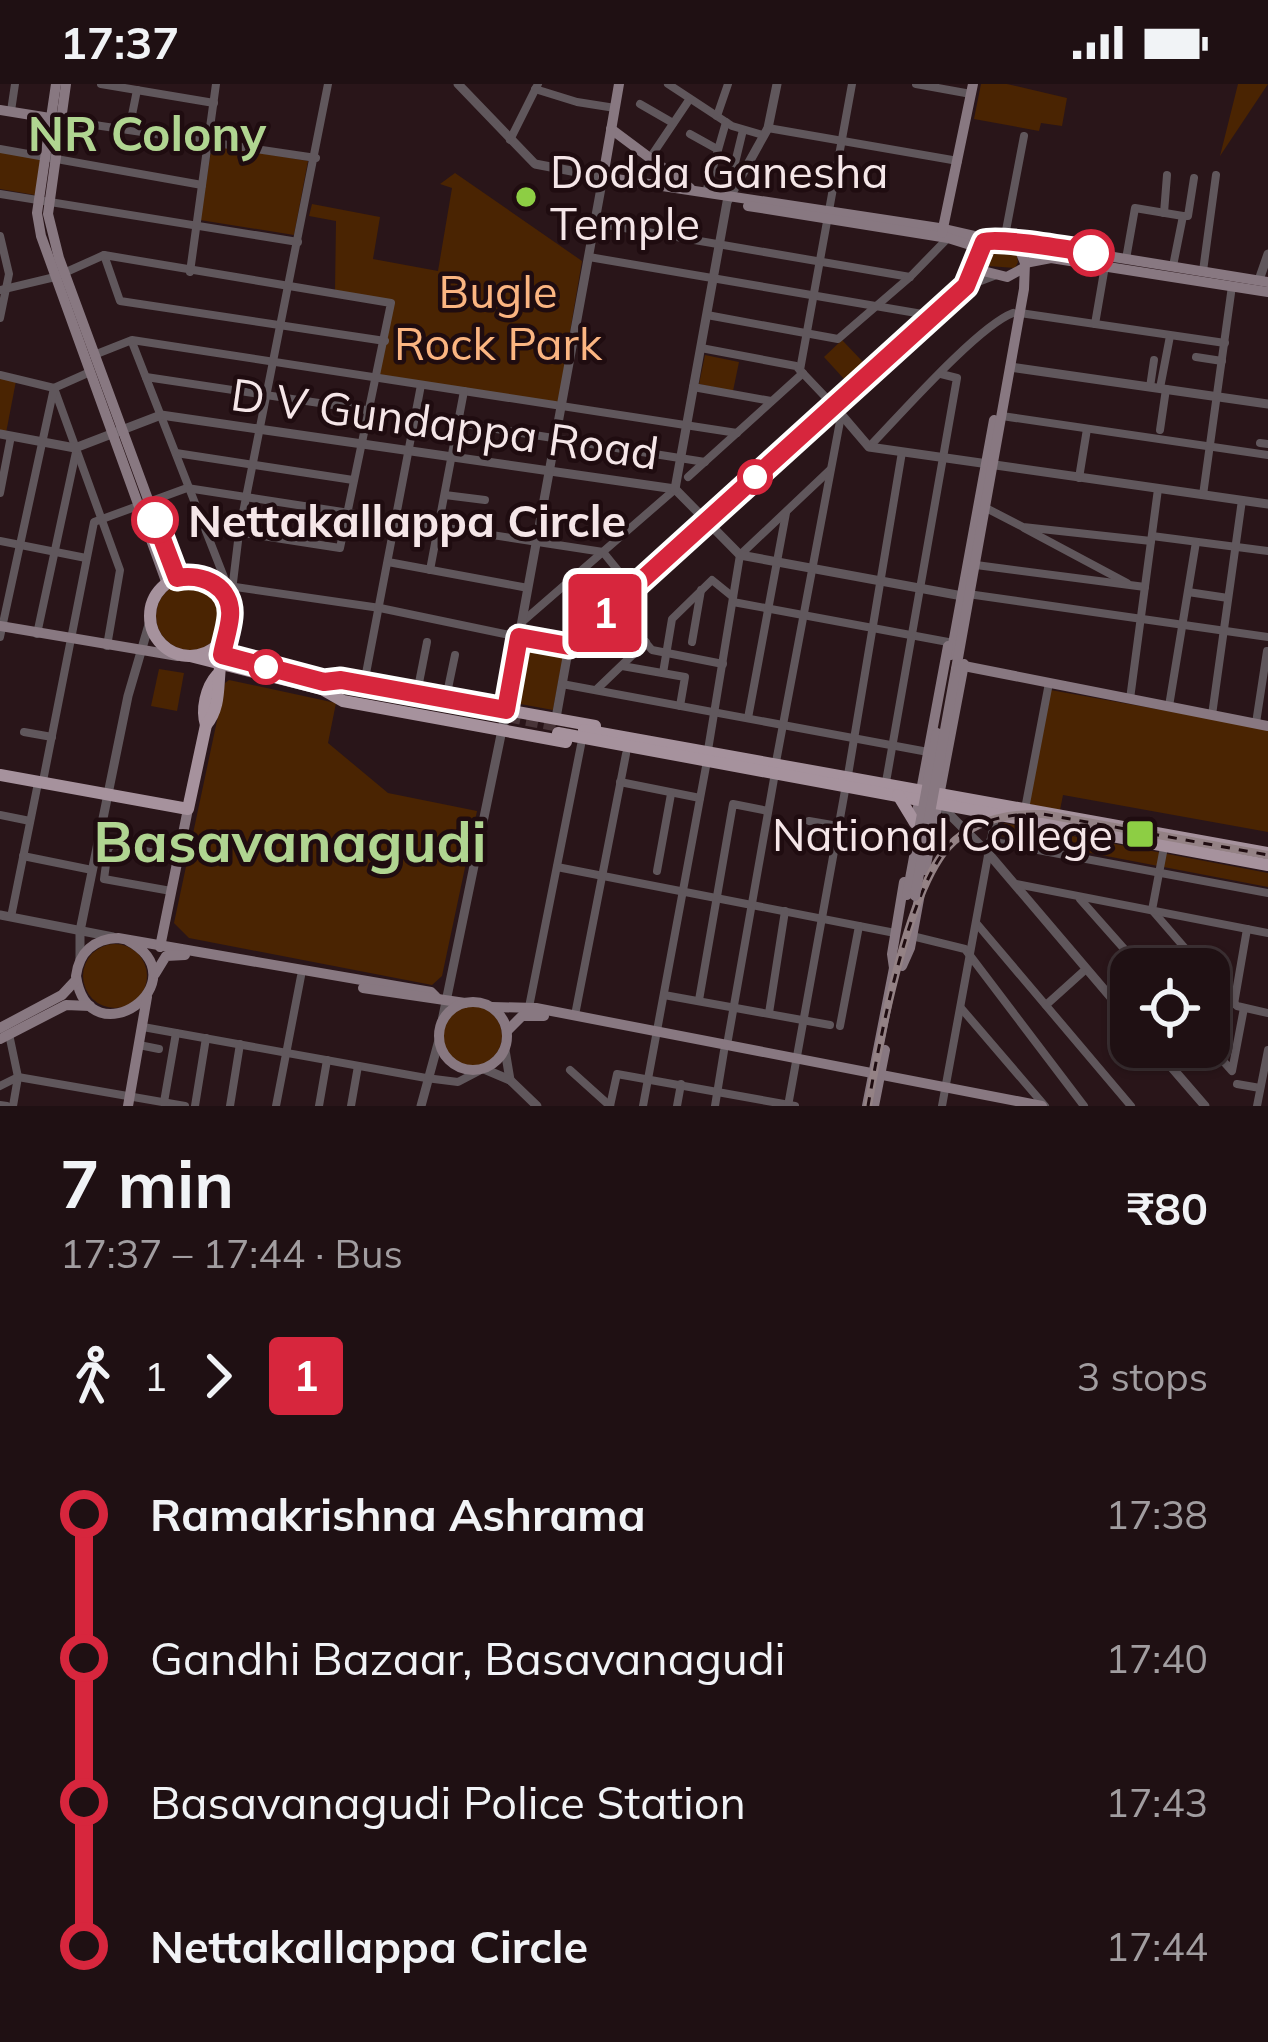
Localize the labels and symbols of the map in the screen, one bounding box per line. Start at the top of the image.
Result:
district label: NR Colony [28,103,267,163]
place label: Dodda Ganesha Temple [550,143,889,251]
marker: Dodda Ganesha Temple [513,184,539,210]
unlabelled marker [1069,231,1113,275]
park label: Bugle Rock Park [394,263,603,371]
street label: D V Gundappa Road [228,365,662,481]
unlabelled marker [739,461,771,493]
place label: Nettakallappa Circle [188,492,626,548]
marker: Nettakallappa Circle [133,498,177,542]
line badge: 1 [566,574,644,652]
unlabelled marker [250,651,282,683]
district label: Basavanagudi [93,805,487,876]
place label: National College [772,806,1113,862]
marker: National College [1124,818,1156,850]

